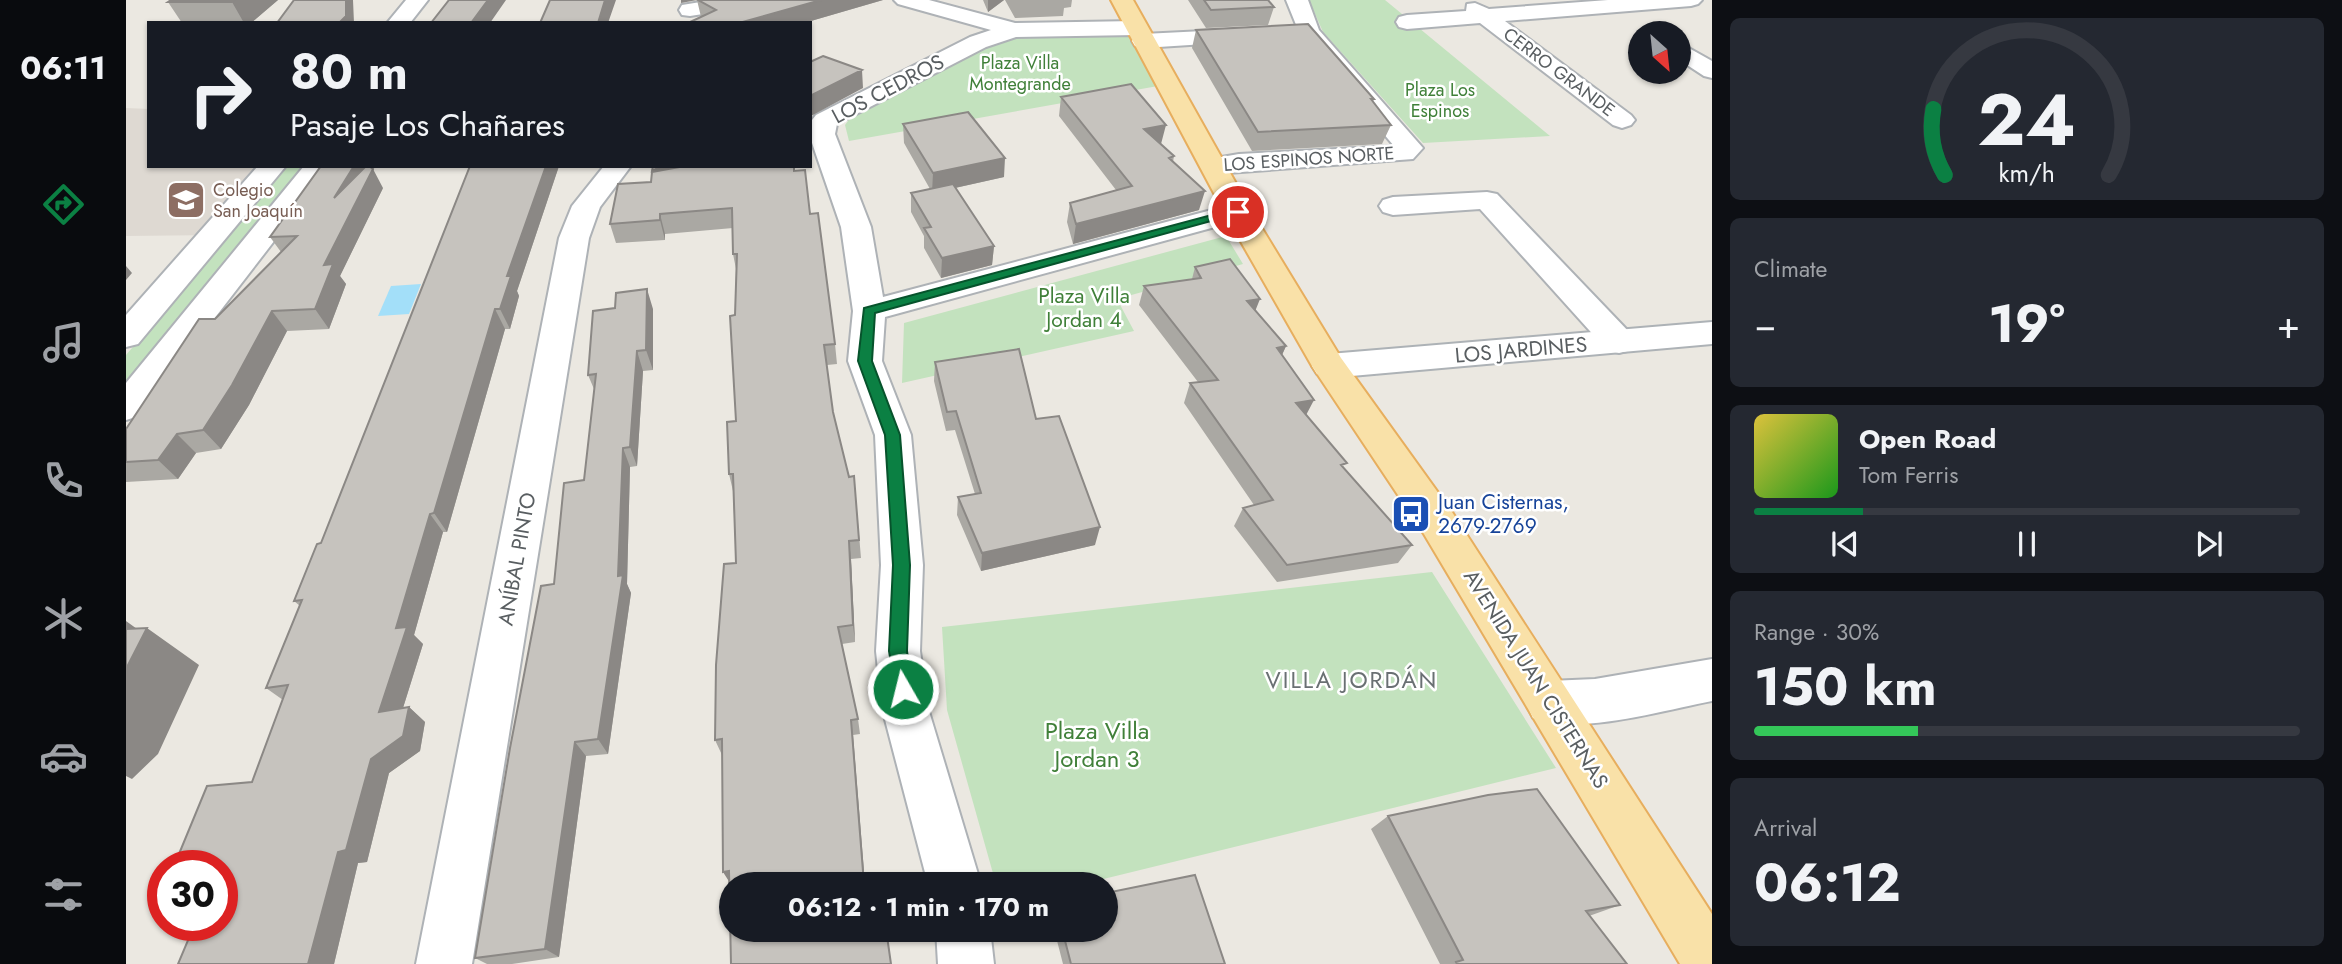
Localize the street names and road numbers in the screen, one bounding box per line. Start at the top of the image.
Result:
street label: CERRO GRANDE [1498,21,1620,123]
street label: LOS CEDROS [827,47,949,131]
street label: LOS ESPINOS NORTE [1223,140,1395,178]
street label: LOS JARDINES [1454,329,1588,371]
street label: ANÍBAL PINTO [491,490,543,628]
street label: AVENIDA JUAN CISTERNAS [1456,564,1616,794]

